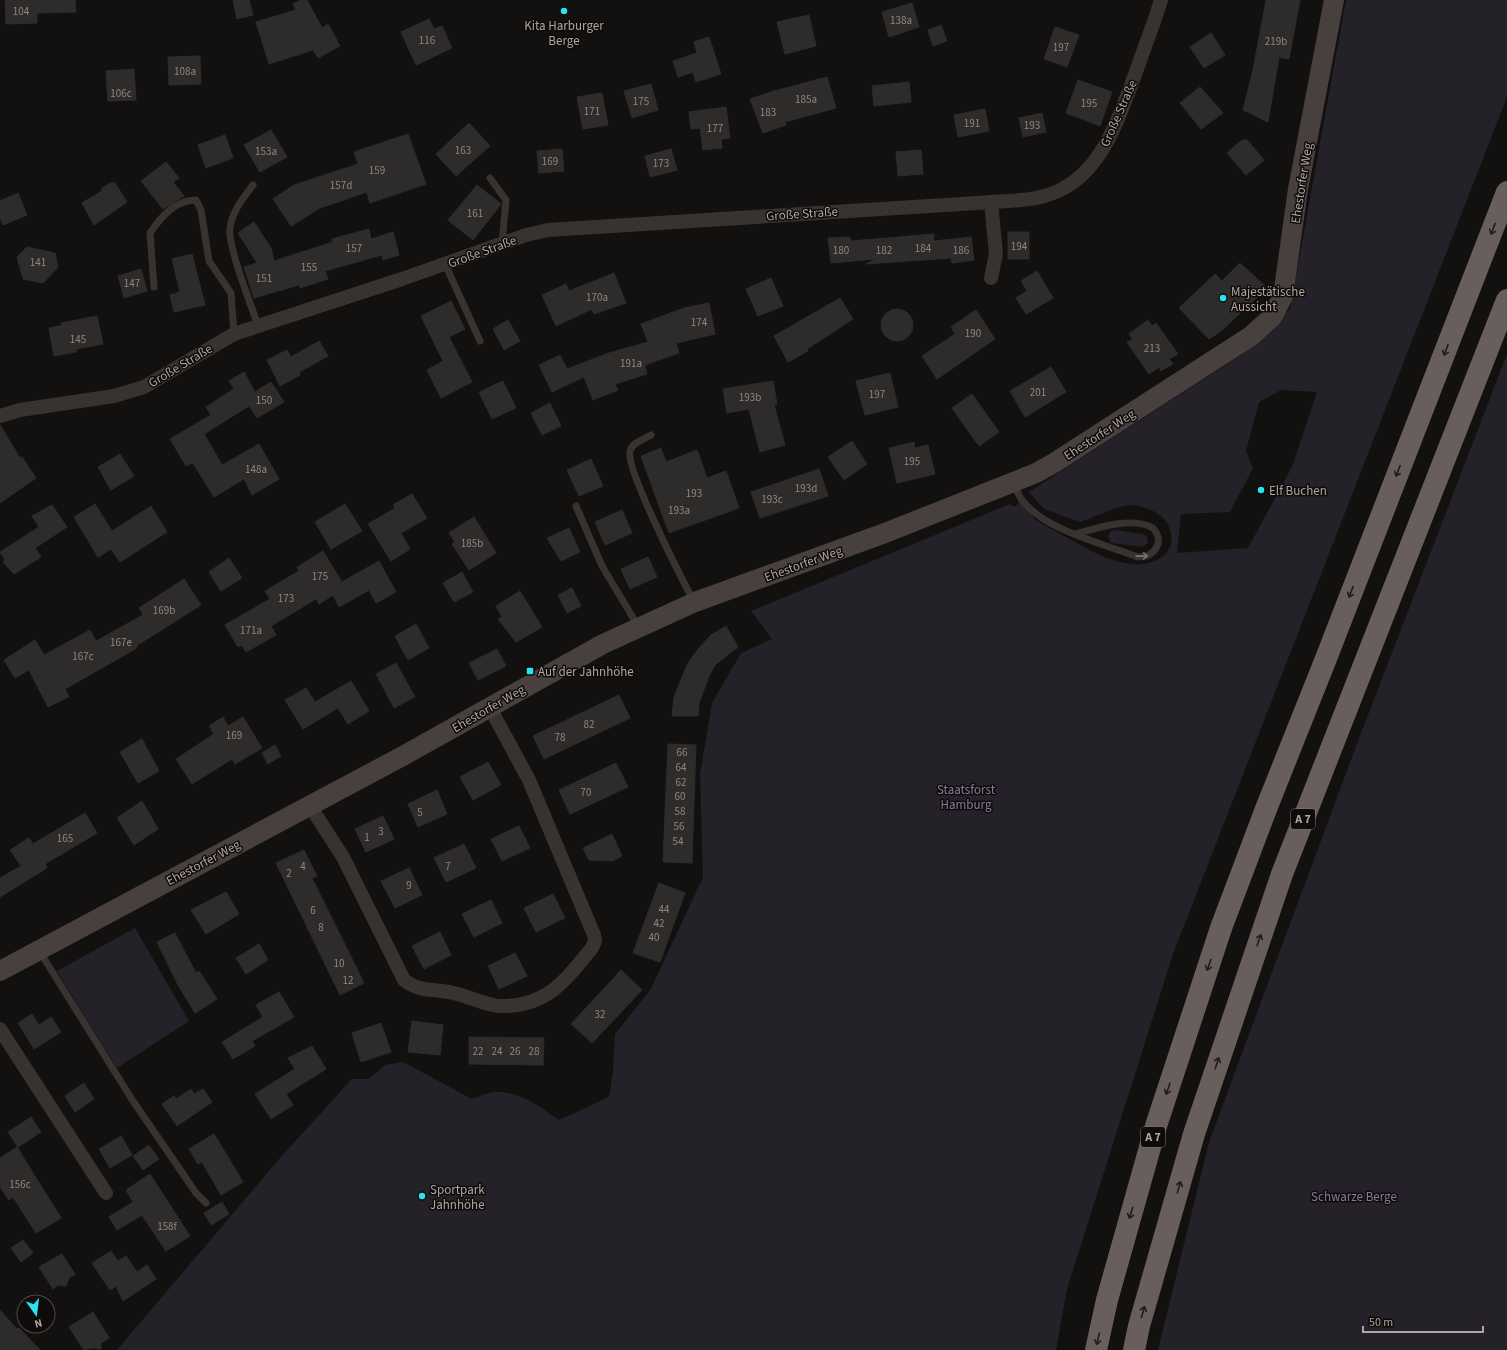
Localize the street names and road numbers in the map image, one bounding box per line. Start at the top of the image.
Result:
street label: Große Straße [1096,77,1142,150]
street label: Ehestorfer Weg [1287,141,1317,225]
street label: Große Straße [766,203,838,225]
street label: Große Straße [446,231,519,273]
street label: Große Straße [145,340,216,392]
street label: Ehestorfer Weg [1060,405,1139,465]
street label: Ehestorfer Weg [762,541,845,586]
street label: Ehestorfer Weg [449,680,529,737]
road number: A 7 [1291,809,1315,829]
street label: Ehestorfer Weg [163,836,244,890]
road number: A 7 [1141,1127,1165,1147]

